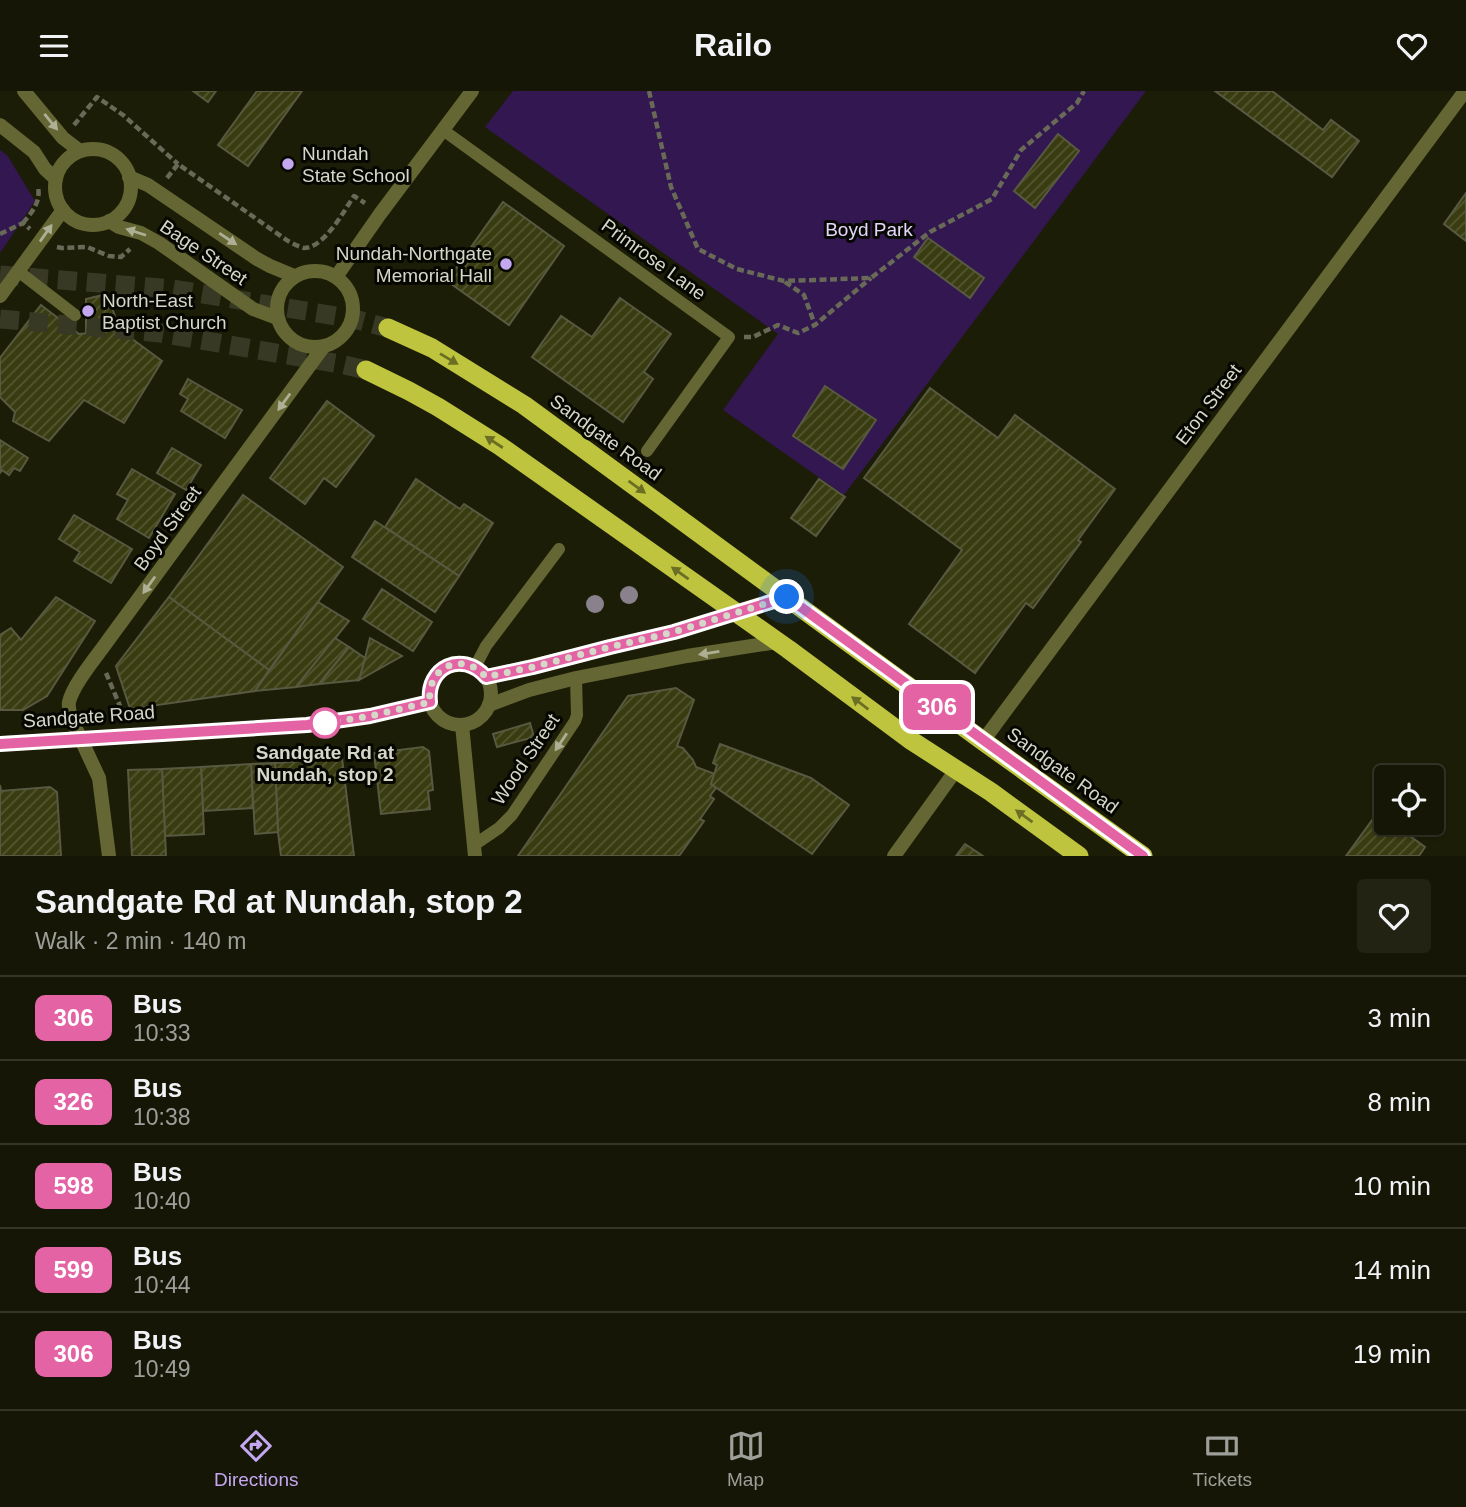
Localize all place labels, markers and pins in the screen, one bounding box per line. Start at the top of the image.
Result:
place label: Nundah State School [302,143,410,186]
marker: Nundah State School [280,156,296,172]
place label: Nundah-Northgate Memorial Hall [336,243,492,286]
marker: Nundah-Northgate Memorial Hall [498,256,514,272]
place label: North-East Baptist Church [102,290,227,333]
marker: North-East Baptist Church [80,303,96,319]
marker: Sandgate Rd at Nundah, stop 2 [310,708,340,738]
place label: Sandgate Rd at Nundah, stop 2 [256,742,395,785]

